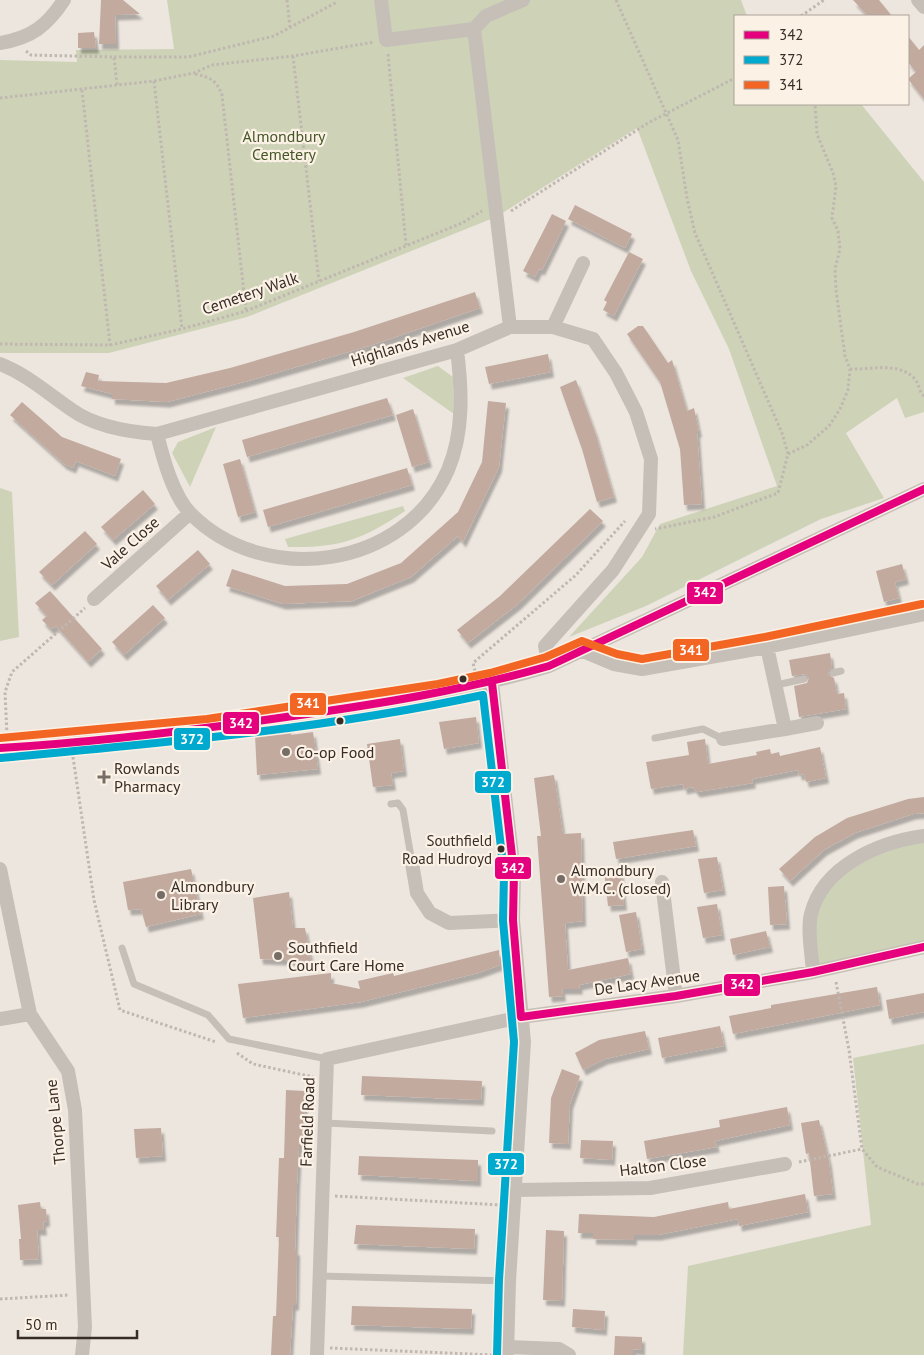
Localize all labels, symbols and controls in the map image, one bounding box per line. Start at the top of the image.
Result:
legend [734,15,909,105]
text: 342 [779,25,804,44]
text: 372 [779,50,804,69]
text: 341 [779,75,804,94]
park label: Almondbury Cemetery [242,126,326,164]
street label: Cemetery Walk [199,267,301,319]
street label: Highlands Avenue [348,315,472,371]
street label: Vale Close [96,512,163,575]
line badge: 342 [686,581,724,605]
text: 342 [693,583,717,601]
line badge: 341 [672,638,710,662]
text: 341 [679,641,703,659]
unlabelled marker [458,674,468,684]
line badge: 341 [289,692,327,716]
text: 341 [296,694,320,712]
line badge: 342 [222,711,260,735]
text: 342 [229,714,253,732]
unlabelled marker [335,716,345,726]
line badge: 372 [173,727,211,751]
text: 372 [180,730,204,748]
place label: Co-op Food [296,742,374,762]
marker: Co-op Food [280,746,292,758]
place label: Rowlands Pharmacy [114,758,181,796]
line badge: 372 [474,770,512,794]
marker: Rowlands Pharmacy [98,771,110,783]
text: 372 [481,773,505,791]
place label: Southfield Road Hudroyd [402,831,492,868]
marker: Southfield Road Hudroyd [496,844,506,854]
line badge: 342 [494,856,532,880]
text: 342 [501,859,525,877]
place label: Almondbury W.M.C. (closed) [571,860,671,898]
marker: Almondbury W.M.C. (closed) [555,873,567,885]
place label: Almondbury Library [171,876,255,914]
marker: Almondbury Library [155,889,167,901]
place label: Southfield Court Care Home [288,937,404,975]
marker: Southfield Court Care Home [272,950,284,962]
street label: De Lacy Avenue [593,965,701,999]
line badge: 342 [723,973,761,997]
text: 342 [730,975,754,993]
street label: Farfield Road [295,1077,319,1167]
street label: Thorpe Lane [41,1078,69,1166]
street label: Halton Close [618,1150,708,1180]
line badge: 372 [487,1152,525,1176]
text: 372 [494,1155,518,1173]
scale bar [18,1308,136,1340]
text: 50 m [25,1315,58,1334]

